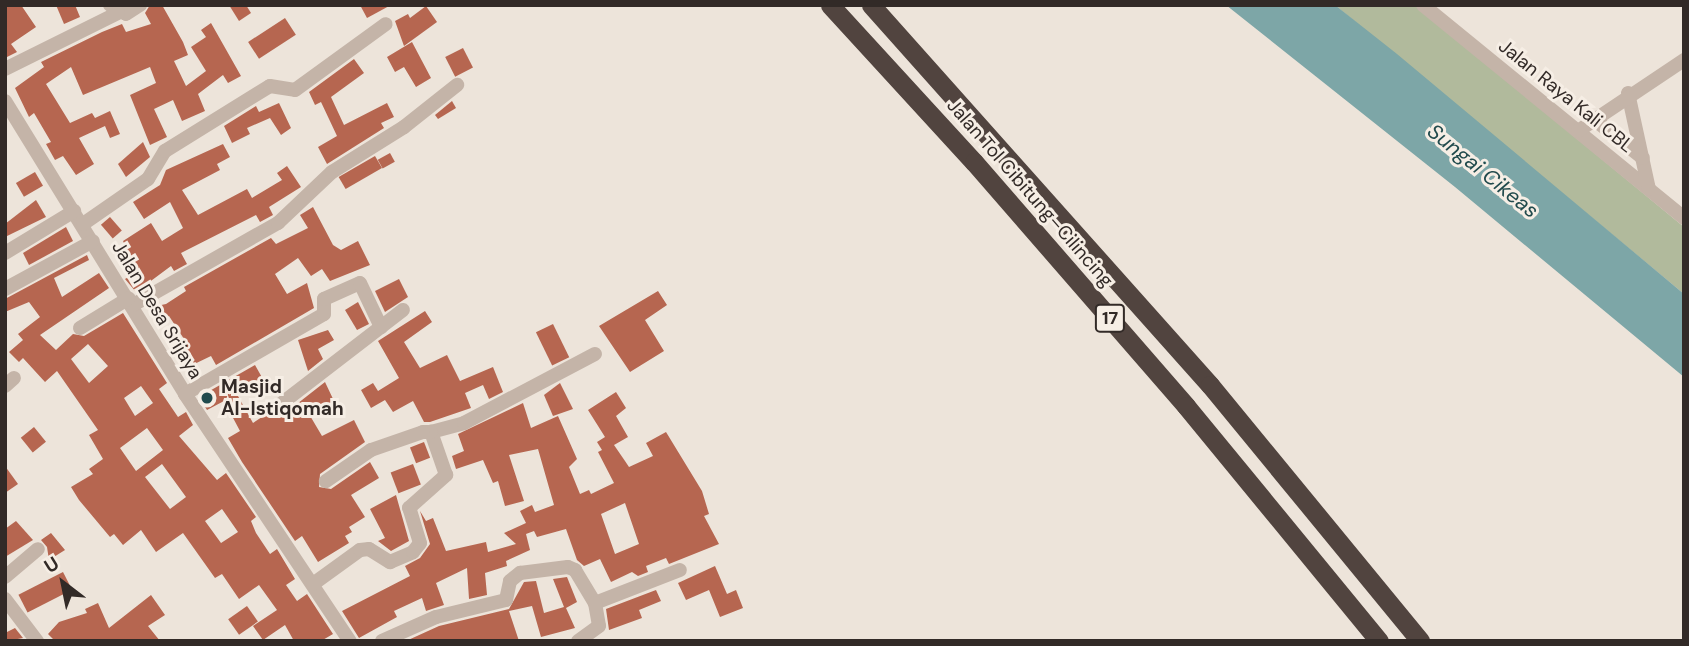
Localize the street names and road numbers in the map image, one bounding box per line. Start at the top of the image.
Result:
street label: Jalan Raya Kali CBL [1494,35,1638,157]
street label: Jalan Tol Cibitung–Cilincing [942,94,1118,292]
street label: Jalan Desa Srijaya [107,237,207,383]
road number: 17 [1094,304,1126,332]

